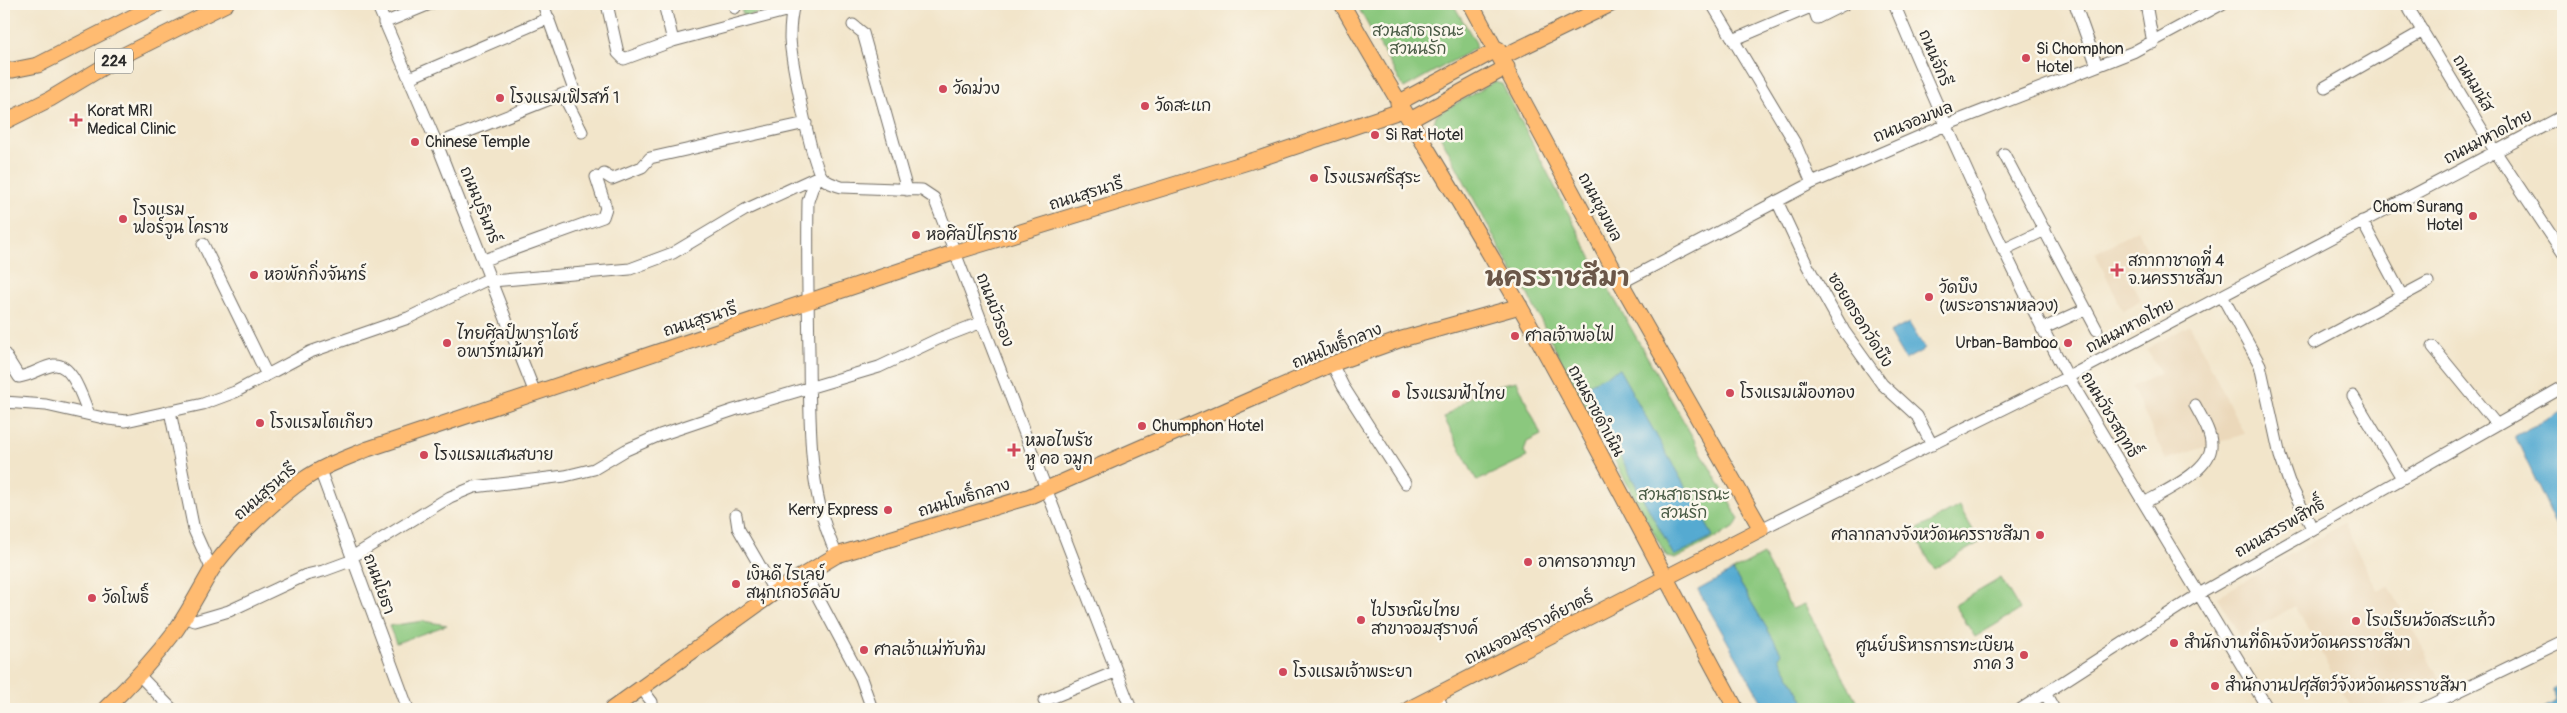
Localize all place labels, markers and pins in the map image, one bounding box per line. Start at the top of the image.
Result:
place label: Si Chomphon Hotel [2036,39,2124,77]
marker: Si Chomphon Hotel [2020,52,2032,64]
place label: วัดม่วง [953,77,1000,99]
marker: วัดม่วง [937,83,949,95]
place label: โรงแรมเฟิรสท์ 1 [510,86,619,108]
marker: โรงแรมเฟิรสท์ 1 [494,92,506,104]
place label: วัดสะแก [1155,95,1211,116]
marker: วัดสะแก [1139,100,1151,112]
place label: Korat MRI Medical Clinic [87,101,176,139]
marker: Korat MRI Medical Clinic [69,113,83,127]
place label: Si Rat Hotel [1385,125,1464,145]
marker: Si Rat Hotel [1369,129,1381,141]
place label: Chinese Temple [425,132,530,152]
marker: Chinese Temple [409,136,421,148]
place label: โรงแรมศรีสุระ [1324,166,1421,190]
marker: โรงแรมศรีสุระ [1308,172,1320,184]
place label: Chom Surang Hotel [2373,197,2463,235]
place label: โรงแรม ฟอร์จูน โคราช [133,198,229,240]
marker: Chom Surang Hotel [2467,210,2479,222]
marker: โรงแรม ฟอร์จูน โคราช [117,213,129,225]
place label: หอศิลป์โคราช [926,223,1018,245]
marker: หอศิลป์โคราช [910,229,922,241]
place label: สภากาชาดที่ 4 จ.นครราชสีมา [2128,245,2224,289]
place label: หอพักกิ่งจันทร์ [264,260,367,285]
marker: สภากาชาดที่ 4 จ.นครราชสีมา [2110,263,2124,277]
marker: หอพักกิ่งจันทร์ [248,269,260,281]
place label: วัดบึง (พระอารามหลวง) [1939,277,2059,316]
marker: วัดบึง (พระอารามหลวง) [1923,291,1935,303]
place label: ไทยศิลป์พาราไดซ์ อพาร์ทเม้นท์ [456,322,579,362]
place label: ศาลเจ้าพ่อไฟ [1525,324,1614,346]
marker: ศาลเจ้าพ่อไฟ [1509,330,1521,342]
place label: Urban-Bamboo [1955,333,2058,353]
marker: ไทยศิลป์พาราไดซ์ อพาร์ทเม้นท์ [441,337,453,349]
marker: Urban-Bamboo [2062,337,2074,349]
place label: โรงแรมเมืองทอง [1740,381,1855,403]
place label: โรงแรมฟ้าไทย [1406,382,1506,404]
marker: โรงแรมเมืองทอง [1724,387,1736,399]
marker: โรงแรมฟ้าไทย [1390,388,1402,400]
place label: โรงแรมโตเกียว [270,411,373,433]
place label: Chumphon Hotel [1152,416,1264,436]
marker: โรงแรมโตเกียว [254,417,266,429]
marker: Chumphon Hotel [1136,420,1148,432]
place label: หมอไพรัช หู คอ จมูก [1025,429,1093,471]
place label: โรงแรมแสนสบาย [434,443,554,465]
marker: หมอไพรัช หู คอ จมูก [1007,443,1021,457]
marker: โรงแรมแสนสบาย [418,449,430,461]
place label: Kerry Express [788,500,878,520]
marker: Kerry Express [882,504,894,516]
place label: ศาลากลางจังหวัดนครราชสีมา [1831,524,2030,545]
marker: ศาลากลางจังหวัดนครราชสีมา [2034,529,2046,541]
place label: อาคารอาภาญา [1538,552,1636,572]
marker: อาคารอาภาญา [1522,556,1534,568]
place label: เงินดี ไรเลย์ สนุกเกอร์คลับ [746,563,841,605]
marker: เงินดี ไรเลย์ สนุกเกอร์คลับ [730,578,742,590]
place label: วัดโพธิ์ [102,582,149,608]
marker: วัดโพธิ์ [86,592,98,604]
place label: ไปรษณียไทย สาขาจอมสุรางค์ [1370,599,1478,641]
place label: โรงเรียนวัดสระแก้ว [2366,609,2495,631]
marker: ไปรษณียไทย สาขาจอมสุรางค์ [1355,614,1367,626]
marker: โรงเรียนวัดสระแก้ว [2350,615,2362,627]
place label: สำนักงานที่ดินจังหวัดนครราชสีมา [2184,627,2411,653]
place label: ศูนย์บริหารการทะเบียน ภาค 3 [1856,634,2014,674]
marker: สำนักงานที่ดินจังหวัดนครราชสีมา [2168,637,2180,649]
place label: ศาลเจ้าแม่ทับทิม [874,638,986,660]
marker: ศาลเจ้าแม่ทับทิม [858,644,870,656]
marker: ศูนย์บริหารการทะเบียน ภาค 3 [2018,649,2030,661]
place label: โรงแรมเจ้าพระยา [1293,660,1412,682]
marker: โรงแรมเจ้าพระยา [1277,666,1289,678]
place label: สำนักงานปศุสัตว์จังหวัดนครราชสีมา [2225,674,2467,698]
marker: สำนักงานปศุสัตว์จังหวัดนครราชสีมา [2209,680,2221,692]

